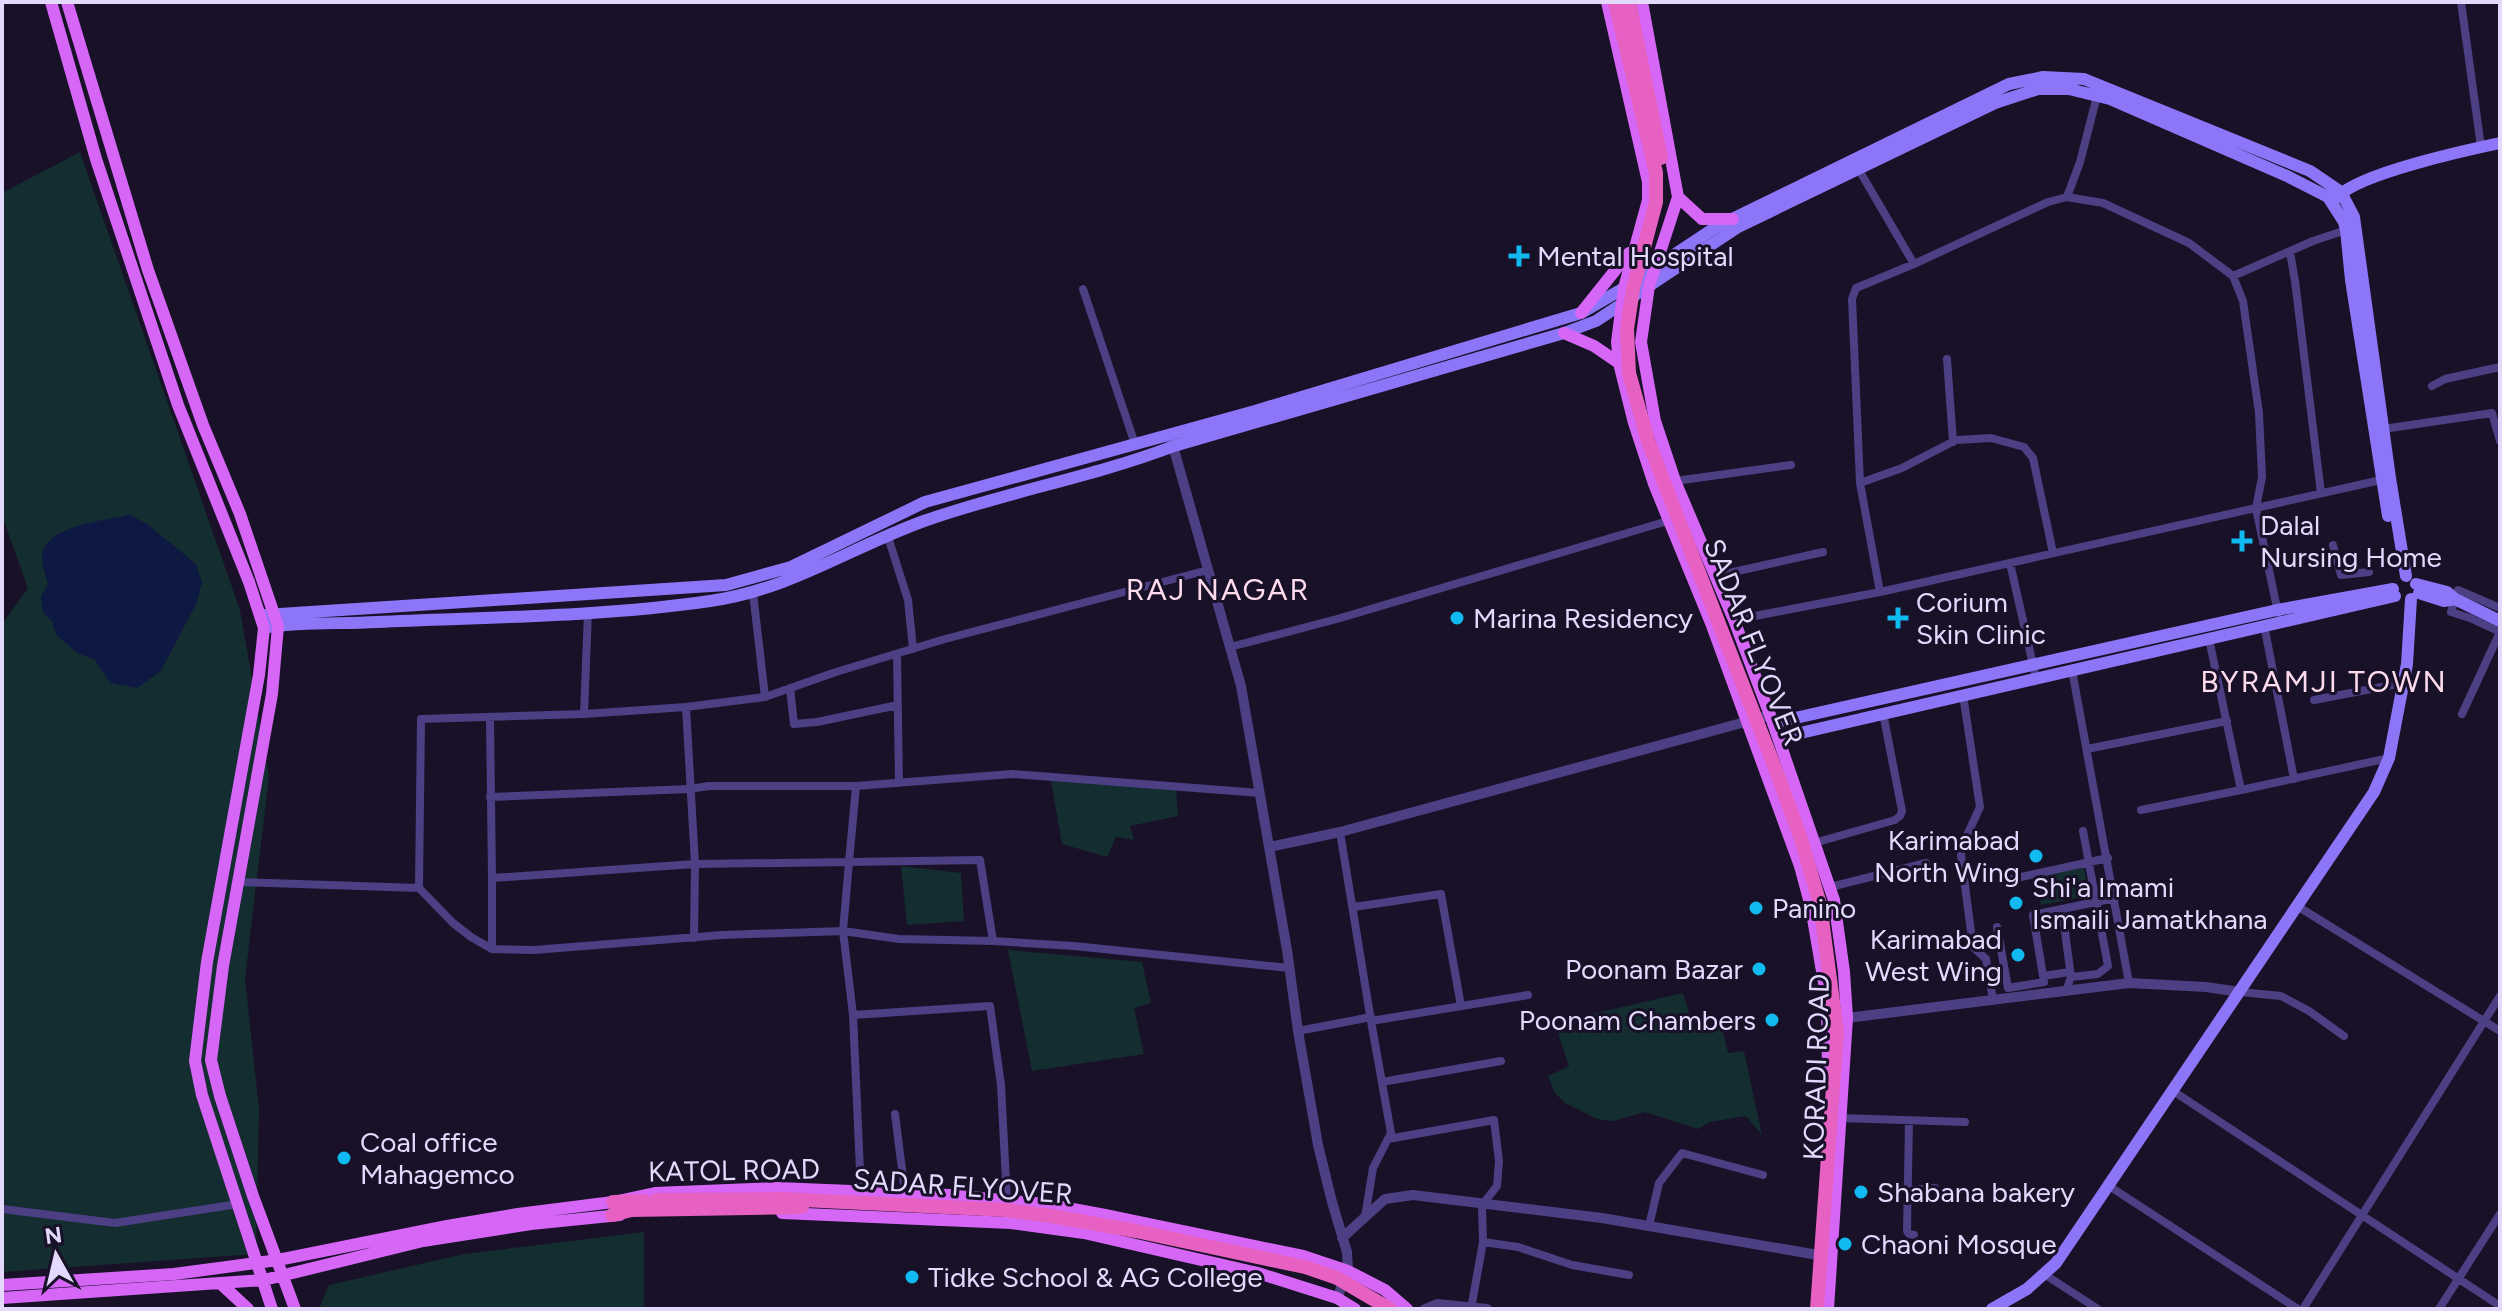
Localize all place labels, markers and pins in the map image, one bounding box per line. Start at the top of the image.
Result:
place label: Mental Hospital [1537,239,1734,273]
marker: Mental Hospital [1508,245,1530,267]
place label: Dalal Nursing Home [2260,508,2442,574]
marker: Dalal Nursing Home [2231,530,2253,552]
place label: Corium Skin Clinic [1916,585,2046,651]
place label: Marina Residency [1473,601,1693,635]
marker: Corium Skin Clinic [1887,607,1909,629]
marker: Marina Residency [1448,609,1466,627]
place label: Karimabad North Wing [1874,823,2020,889]
marker: Karimabad North Wing [2027,847,2045,865]
place label: Shi'a Imami Ismaili Jamatkhana [2032,870,2268,936]
place label: Panino [1772,891,1856,925]
marker: Shi'a Imami Ismaili Jamatkhana [2007,894,2025,912]
marker: Panino [1747,899,1765,917]
place label: Karimabad West Wing [1865,922,2002,988]
marker: Karimabad West Wing [2009,946,2027,964]
place label: Poonam Bazar [1565,952,1744,986]
marker: Poonam Bazar [1750,960,1768,978]
place label: Poonam Chambers [1519,1003,1756,1037]
marker: Poonam Chambers [1763,1011,1781,1029]
place label: Coal office Mahagemco [360,1125,515,1191]
marker: Coal office Mahagemco [335,1149,353,1167]
place label: Shabana bakery [1877,1175,2075,1209]
marker: Shabana bakery [1852,1183,1870,1201]
place label: Chaoni Mosque [1861,1227,2056,1261]
marker: Chaoni Mosque [1836,1235,1854,1253]
place label: Tidke School & AG College [928,1260,1263,1294]
marker: Tidke School & AG College [903,1268,921,1286]

